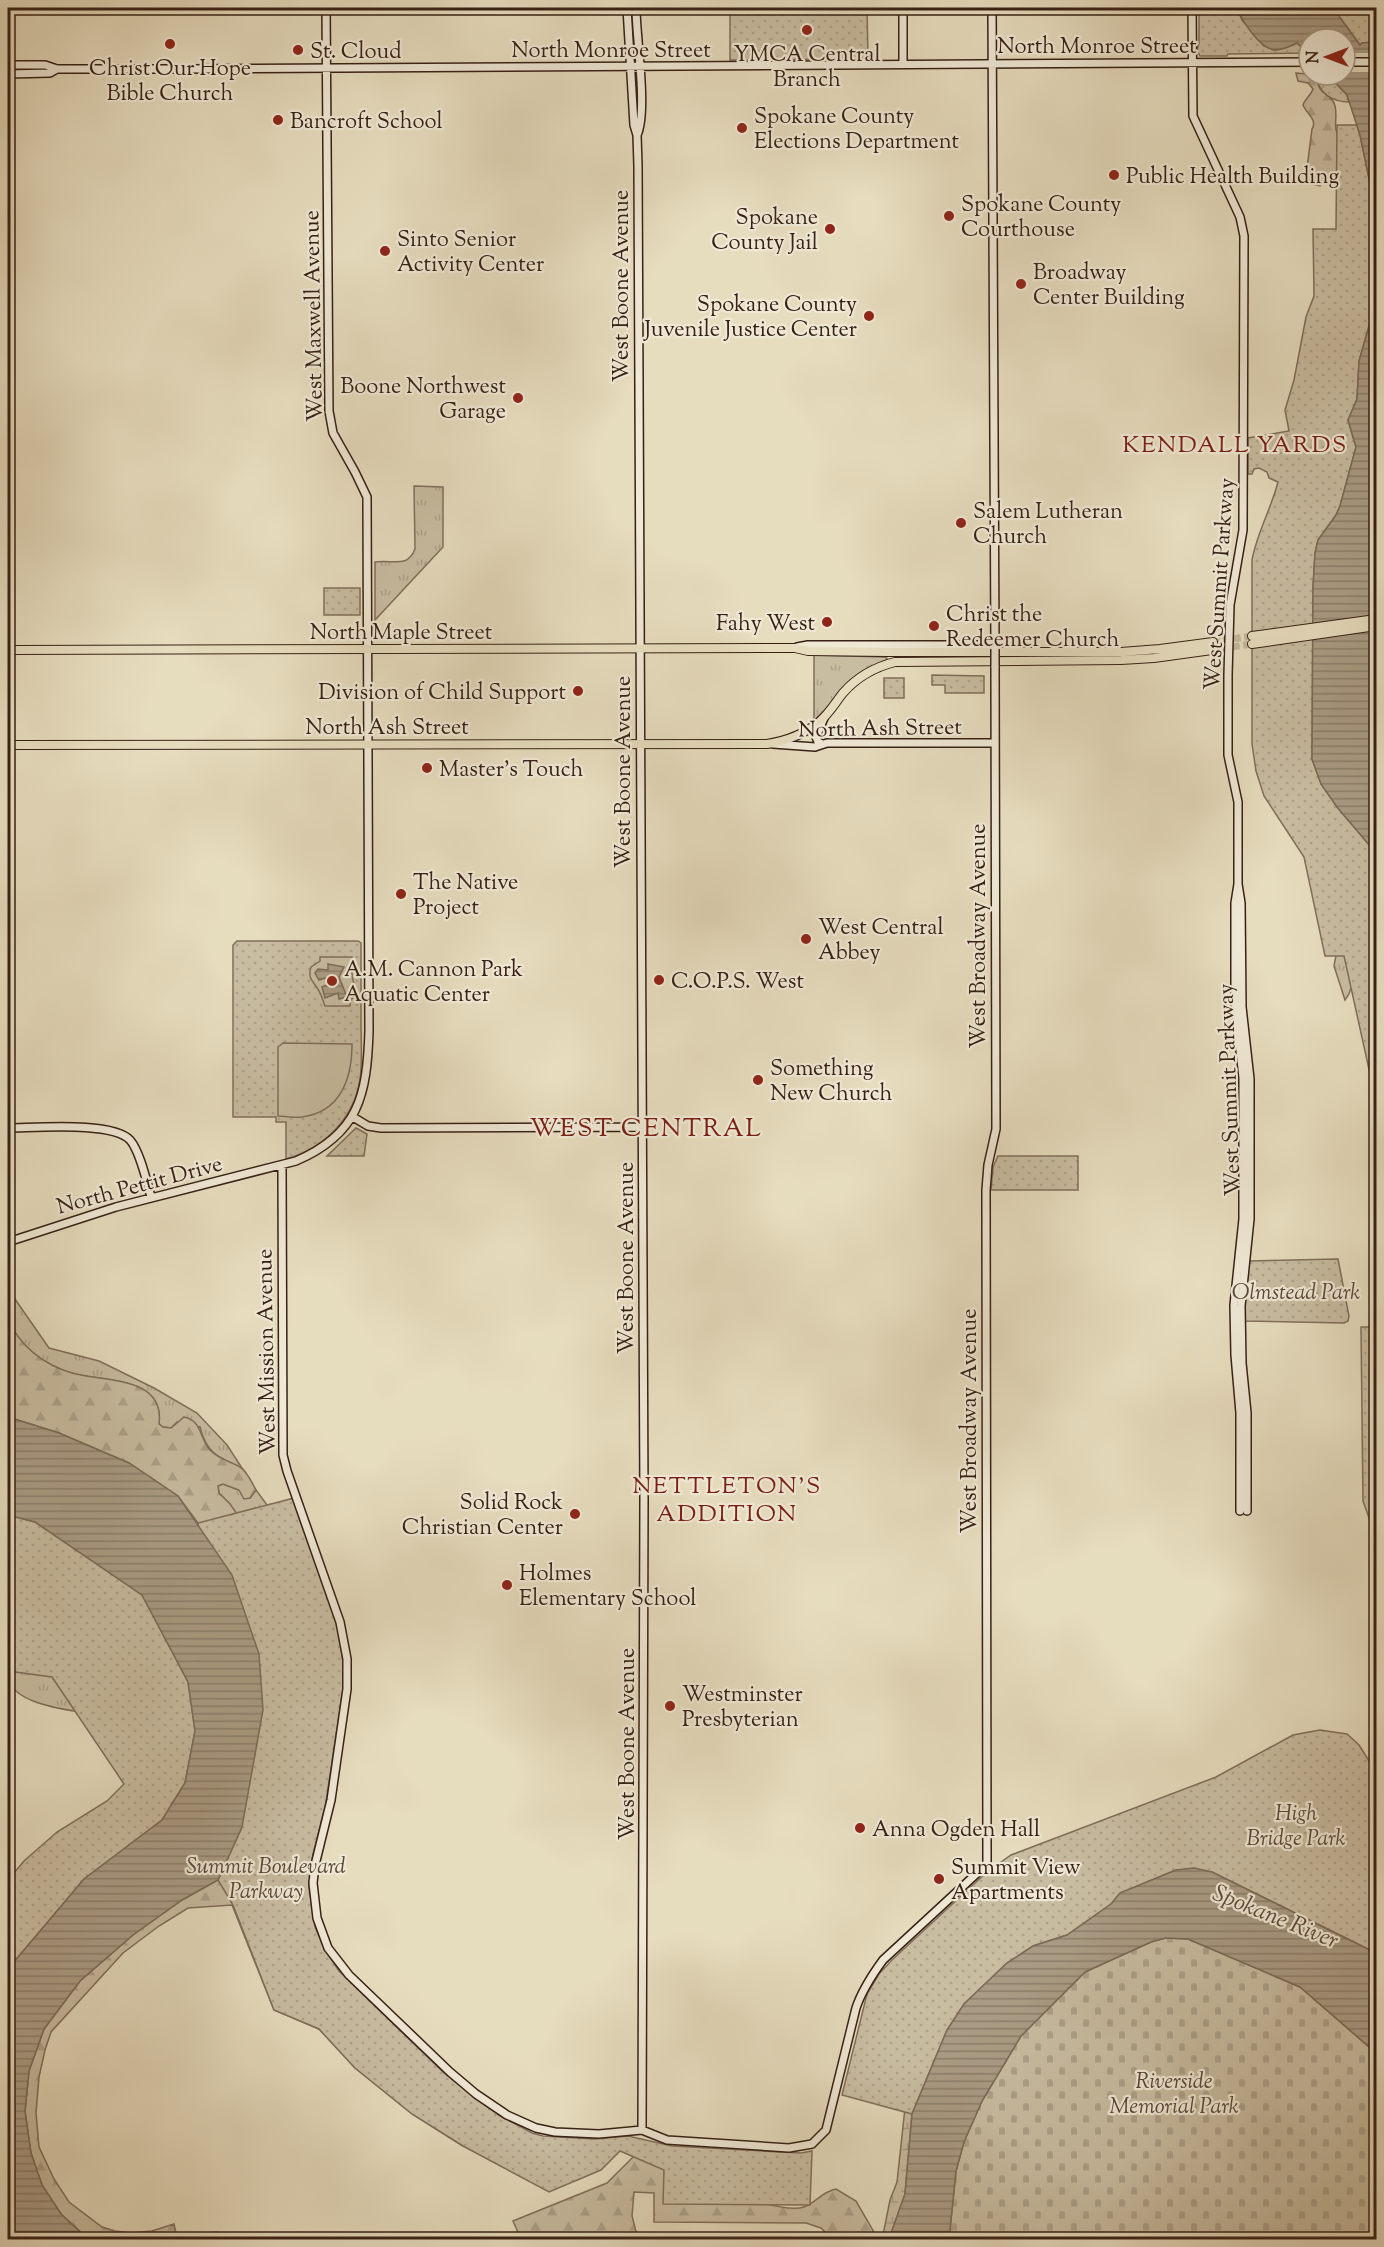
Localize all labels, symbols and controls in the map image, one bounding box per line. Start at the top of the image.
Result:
marker: YMCA Central Branch [800,23,814,37]
north arrow [1297,27,1357,87]
street label: North Monroe Street [997,32,1197,64]
street label: North Monroe Street [511,36,711,68]
marker: Christ Our Hope Bible Church [163,37,177,51]
place label: St. Cloud [310,37,402,69]
place label: YMCA Central Branch [733,40,881,97]
marker: St. Cloud [291,43,305,57]
text: N [1303,50,1326,63]
place label: Christ Our Hope Bible Church [89,54,251,111]
place label: Spokane County Elections Department [754,102,960,159]
place label: Bancroft School [290,107,443,139]
marker: Bancroft School [271,113,285,127]
marker: Spokane County Elections Department [735,121,749,135]
place label: Public Health Building [1126,162,1339,194]
marker: Public Health Building [1107,168,1121,182]
street label: West Boone Avenue [607,190,639,382]
place label: Spokane County Courthouse [961,190,1121,247]
place label: Spokane County Jail [711,203,818,260]
marker: Spokane County Courthouse [942,209,956,223]
street label: West Maxwell Avenue [297,210,333,422]
marker: Spokane County Jail [823,222,837,236]
place label: Sinto Senior Activity Center [397,225,544,282]
marker: Sinto Senior Activity Center [378,244,392,258]
place label: Broadway Center Building [1033,258,1185,315]
marker: Broadway Center Building [1014,277,1028,291]
place label: Spokane County Juvenile Justice Center [643,290,857,347]
marker: Spokane County Juvenile Justice Center [862,309,876,323]
place label: Boone Northwest Garage [340,372,506,429]
marker: Boone Northwest Garage [511,391,525,405]
district label: KENDALL YARDS [1122,429,1348,463]
street label: West Summit Parkway [1198,477,1244,691]
place label: Salem Lutheran Church [973,497,1123,554]
marker: Salem Lutheran Church [954,516,968,530]
place label: Christ the Redeemer Church [946,600,1119,657]
place label: Fahy West [716,609,815,641]
marker: Fahy West [820,615,834,629]
street label: North Maple Street [310,618,493,650]
marker: Christ the Redeemer Church [927,619,941,633]
street label: West Boone Avenue [609,676,641,868]
place label: Division of Child Support [318,678,566,710]
marker: Division of Child Support [571,684,585,698]
street label: North Ash Street [305,713,469,745]
street label: North Ash Street [798,713,963,747]
place label: Master's Touch [439,755,584,787]
marker: Master's Touch [420,761,434,775]
street label: West Broadway Avenue [964,823,996,1049]
place label: The Native Project [413,868,518,925]
marker: The Native Project [394,887,408,901]
place label: West Central Abbey [818,913,944,970]
marker: West Central Abbey [799,932,813,946]
place label: A.M. Cannon Park Aquatic Center [344,955,523,1012]
place label: C.O.P.S. West [671,967,804,999]
marker: C.O.P.S. West [652,973,666,987]
marker: A.M. Cannon Park Aquatic Center [325,974,339,988]
street label: West Summit Parkway [1211,983,1251,1197]
place label: Something New Church [770,1054,893,1111]
marker: Something New Church [751,1073,765,1087]
district label: WEST CENTRAL [529,1111,763,1148]
street label: North Pettit Drive [53,1149,226,1224]
street label: West Boone Avenue [612,1162,644,1354]
street label: West Mission Avenue [250,1248,286,1455]
park label: Olmstead Park [1232,1278,1360,1310]
street label: West Broadway Avenue [955,1308,987,1534]
district label: NETTLETON'S ADDITION [632,1470,822,1532]
place label: Solid Rock Christian Center [402,1488,563,1545]
marker: Solid Rock Christian Center [568,1507,582,1521]
place label: Holmes Elementary School [519,1559,696,1616]
marker: Holmes Elementary School [500,1578,514,1592]
street label: West Boone Avenue [613,1648,645,1840]
place label: Westminster Presbyterian [682,1680,803,1737]
marker: Westminster Presbyterian [663,1699,677,1713]
park label: High Bridge Park [1246,1799,1346,1856]
place label: Anna Ogden Hall [872,1815,1040,1847]
marker: Anna Ogden Hall [853,1821,867,1835]
park label: Summit Boulevard Parkway [186,1852,346,1909]
place label: Summit View Apartments [951,1853,1081,1910]
marker: Summit View Apartments [932,1872,946,1886]
water label: Spokane River [1207,1877,1344,1959]
park label: Riverside Memorial Park [1109,2067,1239,2124]

